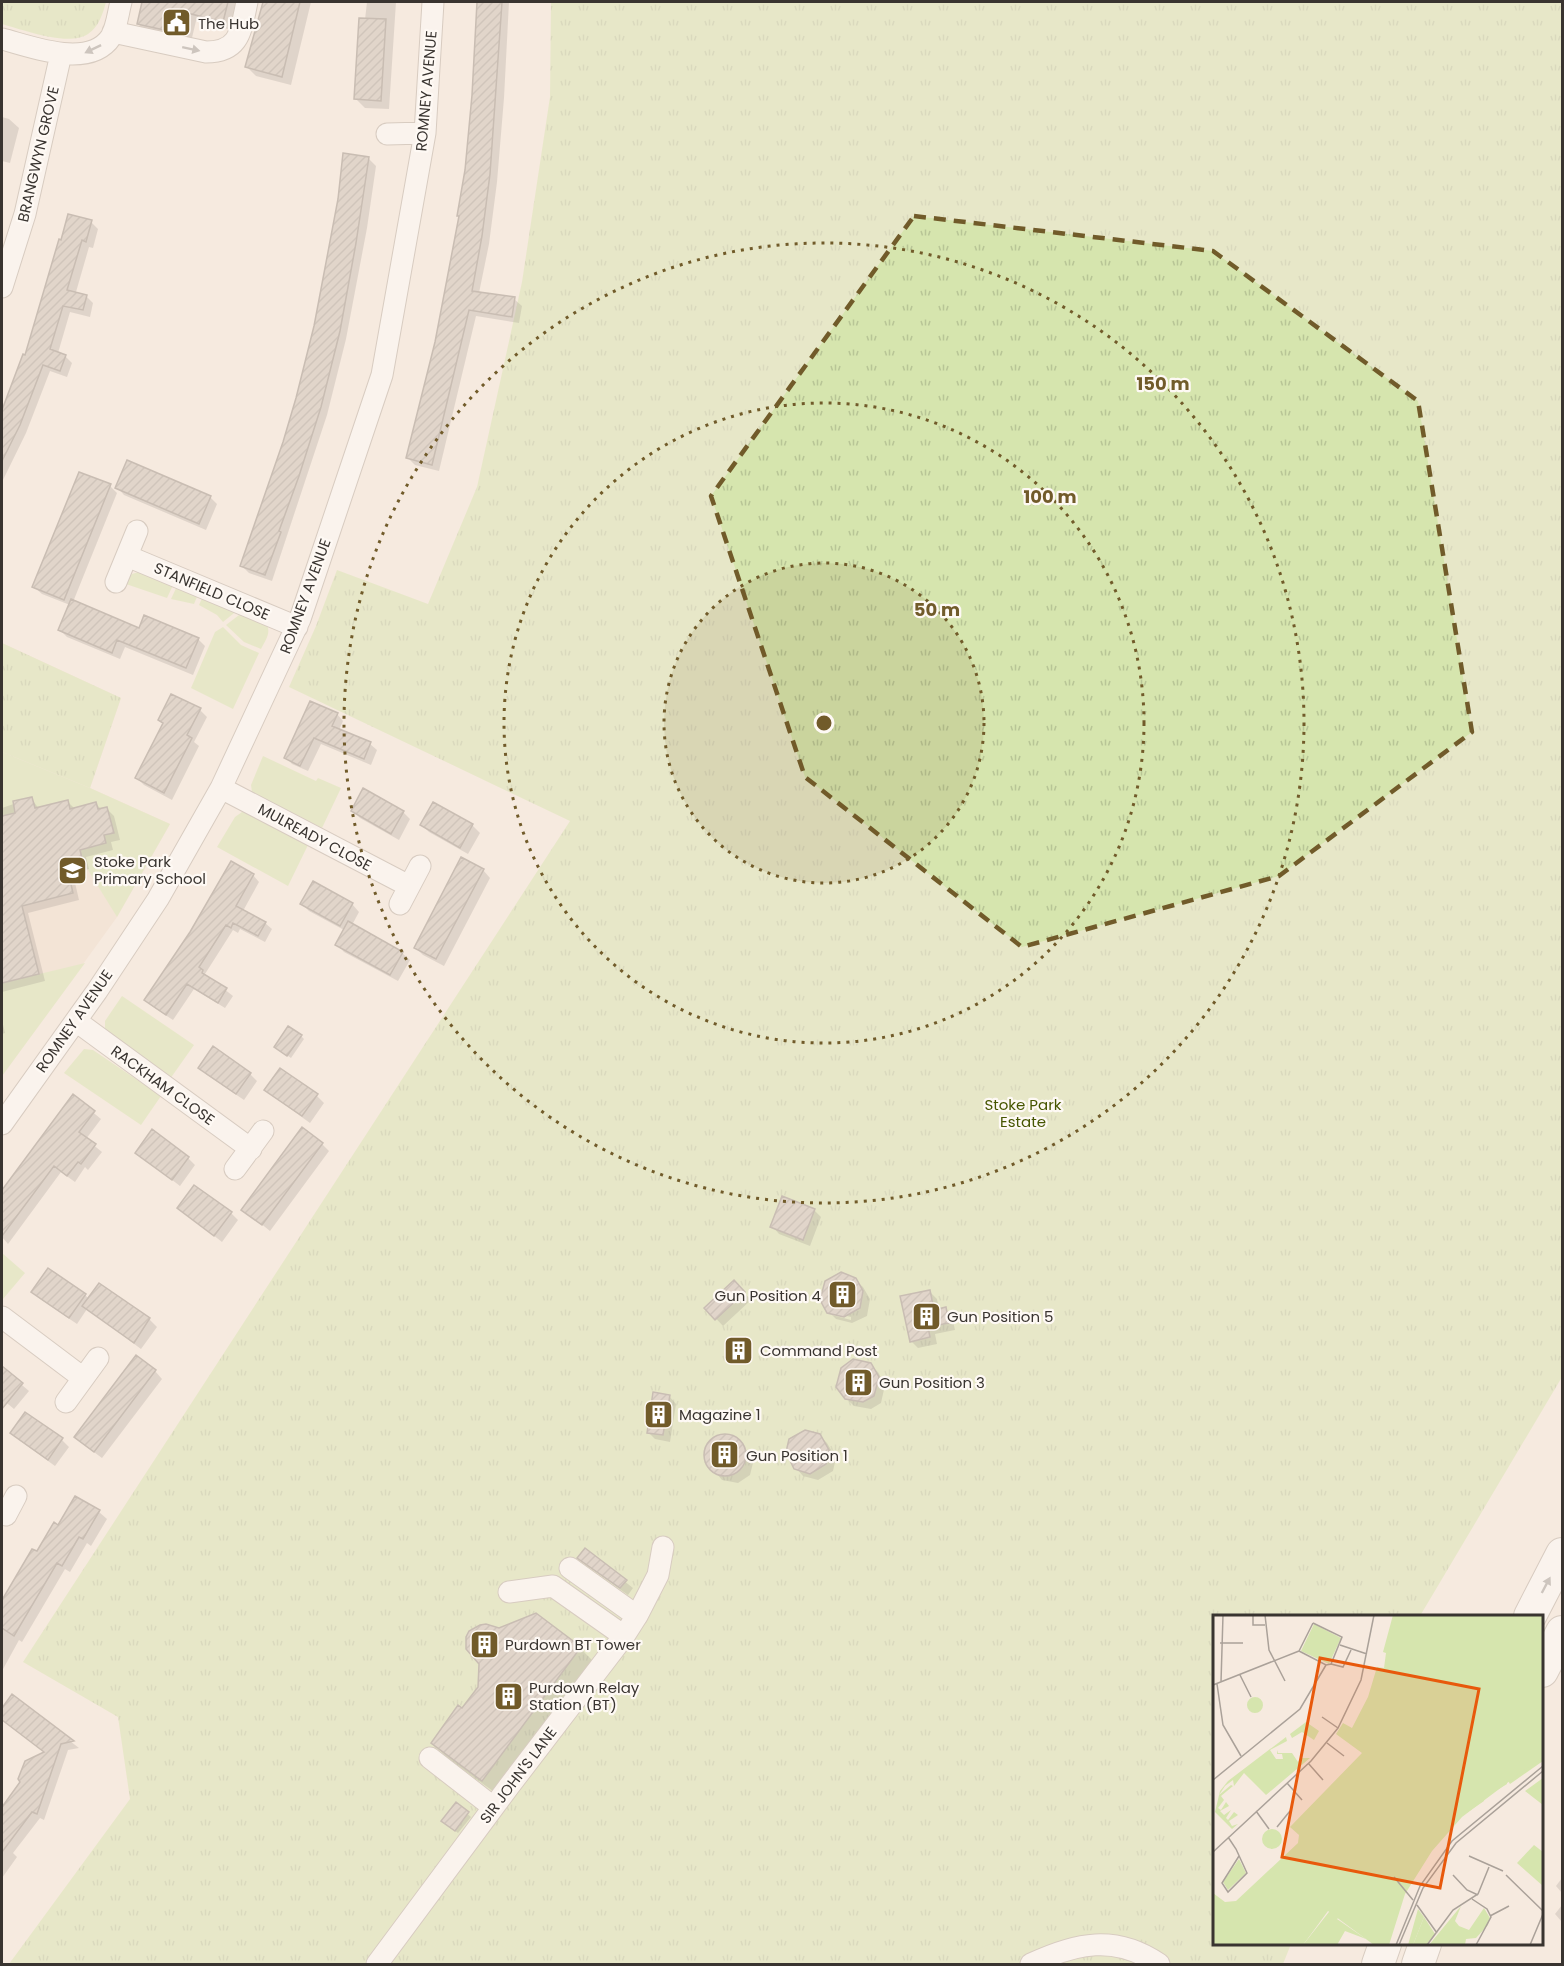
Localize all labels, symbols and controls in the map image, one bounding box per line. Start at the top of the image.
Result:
public building icon: The Hub [161,7,193,39]
place label: The Hub [198,13,259,34]
street label: ROMNEY AVENUE [410,30,442,152]
one-way arrow [85,44,102,53]
one-way arrow [182,44,200,54]
street label: BRANGWYN GROVE [12,84,64,224]
text: 150 m [1136,371,1190,396]
text: 100 m [1023,484,1077,509]
street label: ROMNEY AVENUE [274,535,336,657]
street label: STANFIELD CLOSE [151,557,273,625]
text: 50 m [914,597,960,622]
centre of rings [814,713,834,733]
street label: MULREADY CLOSE [254,798,376,876]
place label: Stoke Park Primary School [94,851,206,889]
school or university icon: Stoke Park Primary School [57,854,89,886]
street label: ROMNEY AVENUE [31,965,117,1077]
street label: RACKHAM CLOSE [107,1040,219,1130]
park label: Stoke Park Estate [984,1094,1062,1132]
building icon: Gun Position 4 [826,1279,858,1311]
place label: Gun Position 4 [715,1285,821,1306]
building icon: Gun Position 5 [910,1300,942,1332]
place label: Gun Position 5 [947,1306,1053,1327]
building icon: Command Post [723,1334,755,1366]
place label: Command Post [760,1340,878,1361]
building icon: Gun Position 3 [842,1366,874,1398]
place label: Gun Position 3 [879,1372,985,1393]
building icon: Magazine 1 [642,1398,674,1430]
place label: Magazine 1 [679,1404,761,1425]
building icon: Gun Position 1 [709,1439,741,1471]
place label: Gun Position 1 [746,1445,848,1466]
one-way arrow [1541,1577,1551,1594]
inset map [1213,1615,1543,1945]
building icon: Purdown BT Tower [468,1628,500,1660]
place label: Purdown BT Tower [505,1634,641,1655]
place label: Purdown Relay Station (BT) [529,1677,640,1715]
building icon: Purdown Relay Station (BT) [492,1680,524,1712]
street label: SIR JOHN'S LANE [475,1722,561,1828]

